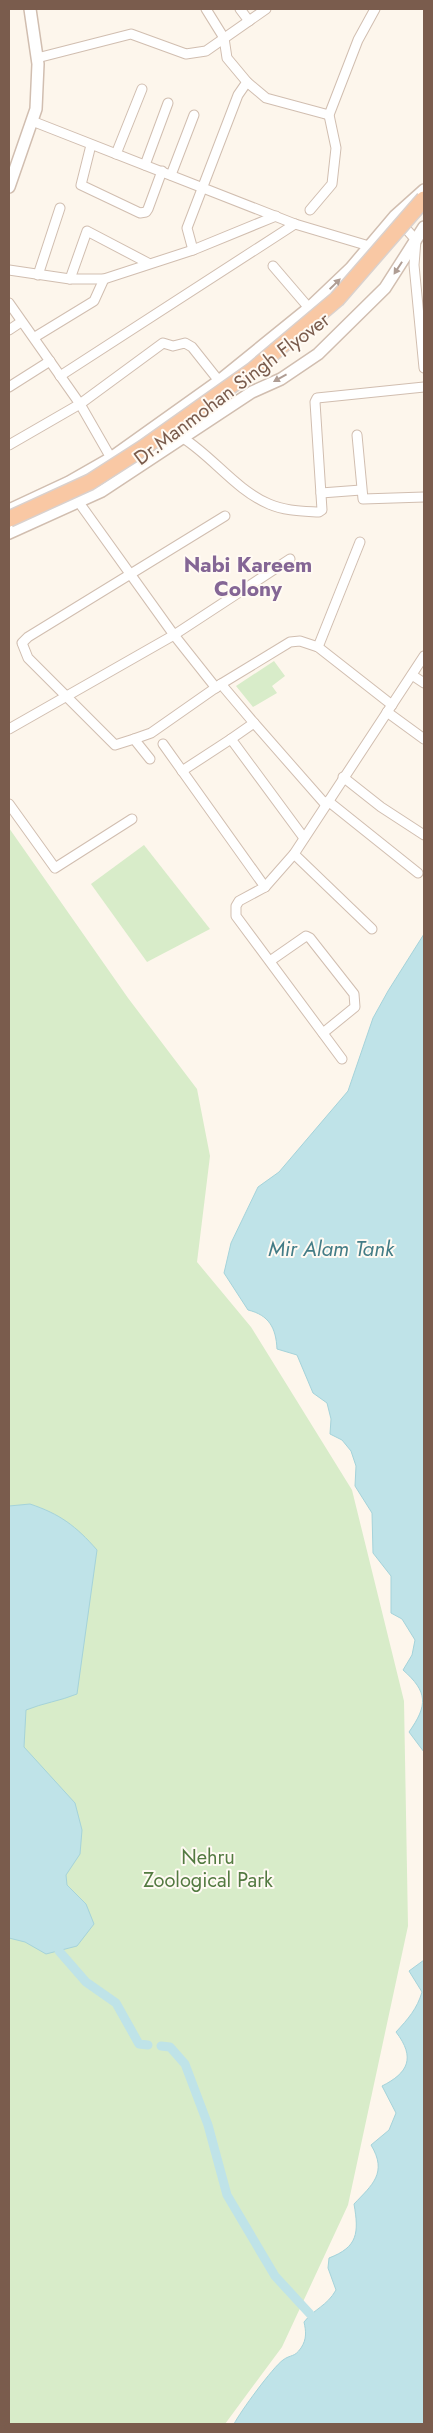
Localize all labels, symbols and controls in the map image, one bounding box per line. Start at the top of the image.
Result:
one-way arrow [393,262,403,275]
one-way arrow [328,278,340,290]
street label: Dr.Manmohan Singh Flyover [128,306,336,472]
one-way arrow [273,374,288,382]
district label: Nabi Kareem Colony [184,550,312,604]
water label: Mir Alam Tank [268,1234,395,1264]
park label: Nehru Zoological Park [143,1843,273,1895]

